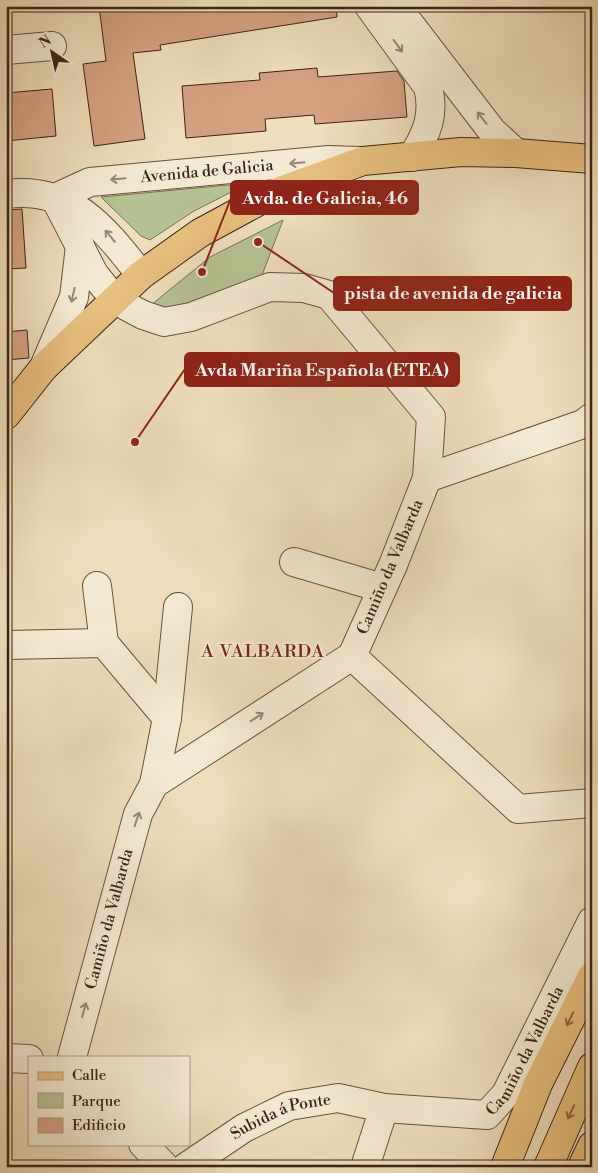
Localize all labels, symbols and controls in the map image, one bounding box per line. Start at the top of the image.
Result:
north arrow [28,28,78,78]
text: N [36,31,55,53]
one-way arrow [393,39,403,53]
one-way arrow [477,111,487,125]
street label: Avenida de Galicia [139,155,275,187]
one-way arrow [289,158,305,167]
one-way arrow [110,174,126,184]
callout: Avda. de Galicia, 46 [231,181,418,214]
text: Avda. de Galicia, 46 [241,187,408,210]
one-way arrow [105,230,116,243]
callout: pista de avenida de galicia [334,277,571,310]
text: pista de avenida de galicia [344,282,562,305]
one-way arrow [68,286,77,302]
callout: Avda Mariña Española (ETEA) [185,353,459,386]
text: Avda Mariña Española (ETEA) [194,359,449,382]
street label: Camiño da Valbarda [353,496,428,638]
district label: A VALBARDA [200,640,325,663]
one-way arrow [250,712,264,722]
one-way arrow [133,812,142,828]
street label: Camiño da Valbarda [81,846,138,992]
street label: Camiño da Valbarda [481,982,568,1120]
one-way arrow [80,1002,90,1018]
one-way arrow [565,1012,575,1027]
legend [28,1056,190,1146]
text: Calle [72,1066,106,1085]
street label: Subida á Ponte [227,1089,332,1144]
text: Parque [72,1092,121,1111]
one-way arrow [566,1104,576,1119]
text: Edificio [72,1116,126,1135]

